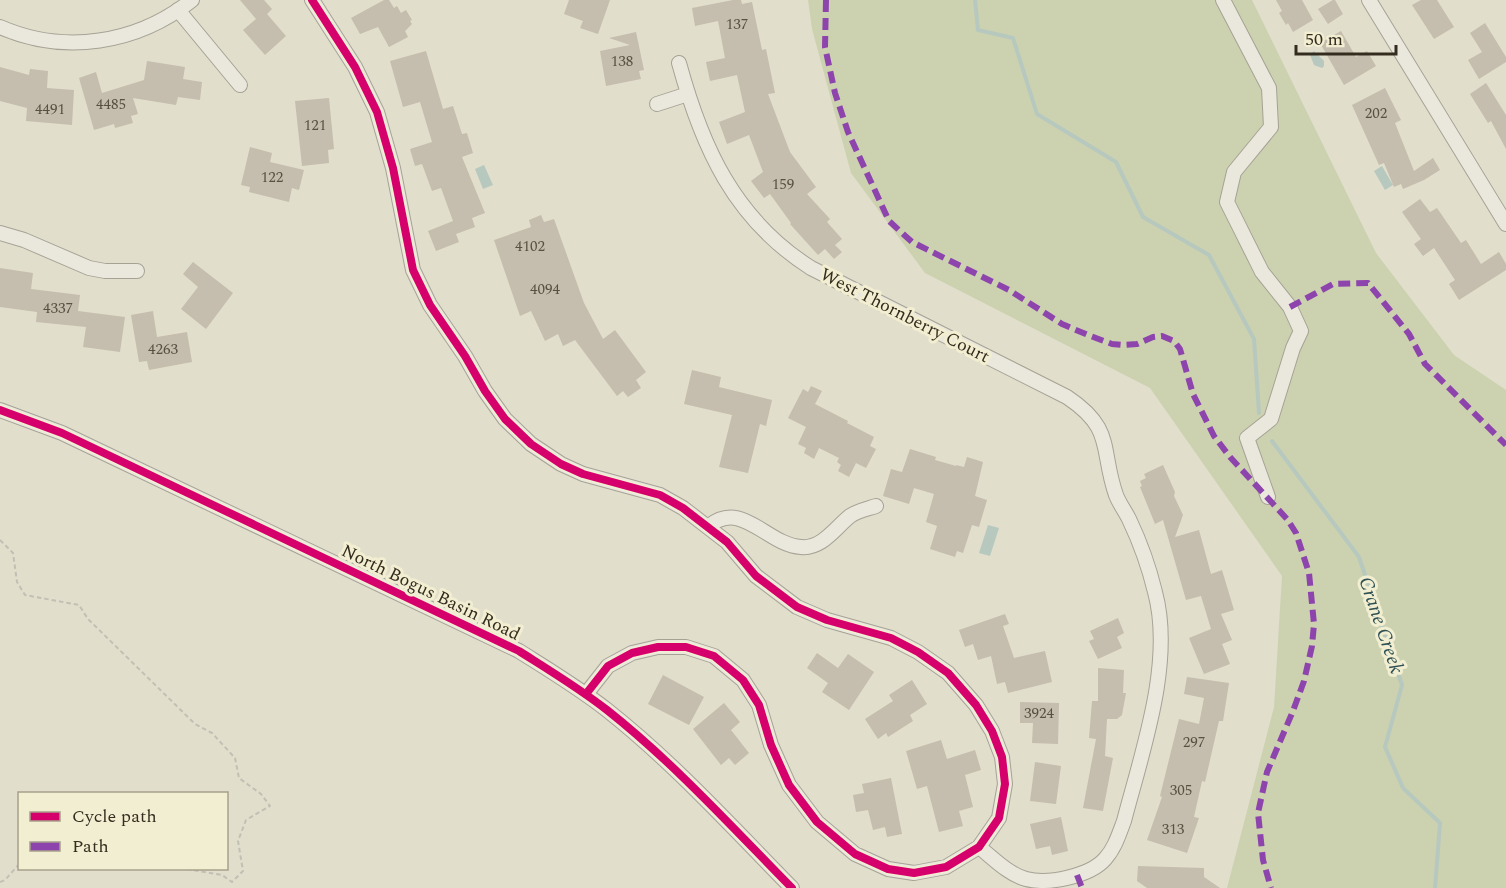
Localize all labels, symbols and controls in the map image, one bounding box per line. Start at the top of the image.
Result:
house number: 137 [726,13,748,36]
scale bar [1296,18,1396,56]
text: 50 m [1305,26,1343,53]
house number: 138 [611,50,633,73]
house number: 4485 [96,93,126,116]
house number: 4491 [35,98,65,121]
house number: 202 [1365,102,1387,125]
house number: 121 [304,114,326,137]
house number: 122 [261,166,283,189]
house number: 159 [772,173,794,196]
house number: 4102 [515,235,545,258]
street label: West Thornberry Court [815,261,994,370]
house number: 4094 [530,278,560,301]
house number: 4337 [43,297,73,320]
house number: 4263 [148,338,178,361]
street label: North Bogus Basin Road [337,537,525,648]
water label: Crane Creek [1350,573,1412,679]
house number: 3924 [1024,702,1054,725]
house number: 297 [1183,731,1205,754]
house number: 305 [1170,779,1192,802]
legend [18,792,228,870]
text: Cycle path [72,803,157,830]
house number: 313 [1162,818,1185,841]
text: Path [72,833,109,860]

